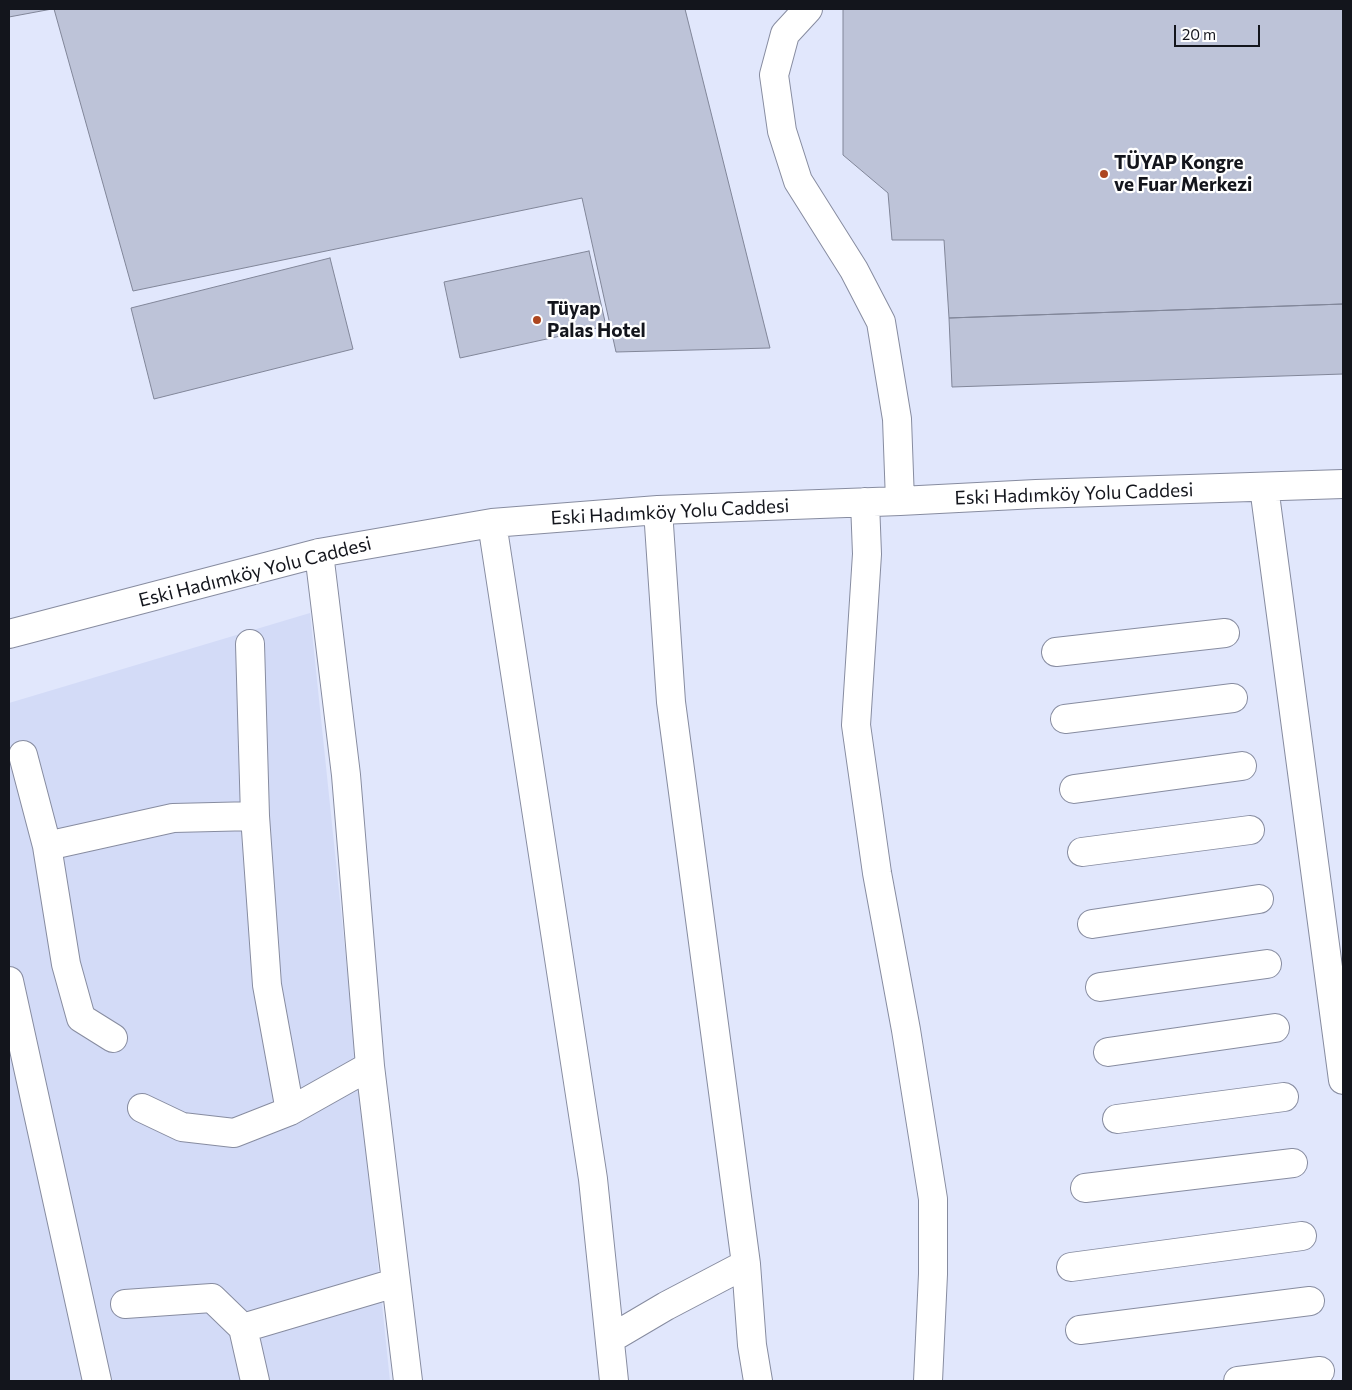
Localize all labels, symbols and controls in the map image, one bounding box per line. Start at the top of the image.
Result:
scale bar [1177,15,1263,47]
text: 20 m [1182,25,1216,43]
place label: TÜYAP Kongre ve Fuar Merkezi [1114,152,1252,196]
marker: TÜYAP Kongre ve Fuar Merkezi [1098,168,1110,180]
place label: Tüyap Palas Hotel [547,298,646,342]
marker: Tüyap Palas Hotel [531,314,543,326]
street label: Eski Hadımköy Yolu Caddesi [954,478,1194,510]
street label: Eski Hadımköy Yolu Caddesi [550,494,790,530]
street label: Eski Hadımköy Yolu Caddesi [136,532,374,612]

